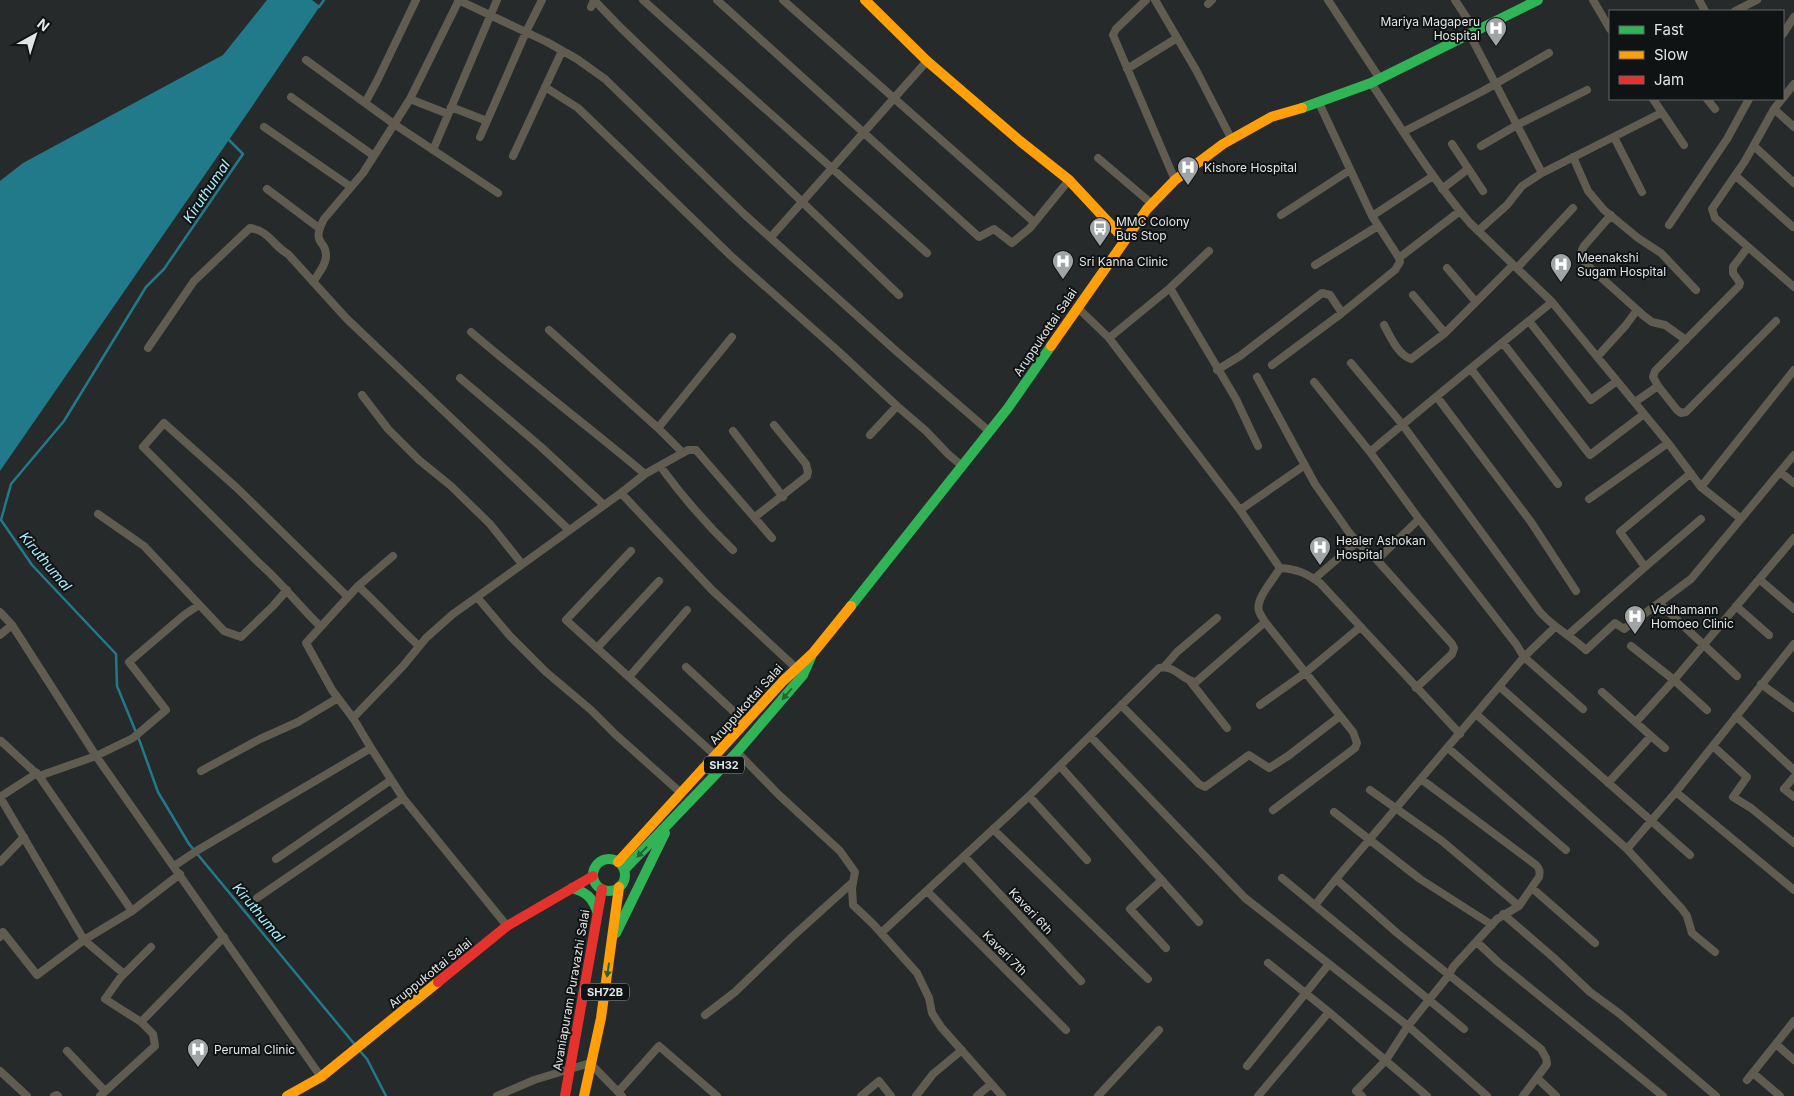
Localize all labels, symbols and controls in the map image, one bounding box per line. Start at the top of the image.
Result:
north arrow [10,10,60,60]
legend [1609,10,1784,100]
place label: Mariya Magaperu Hospital [1380,14,1480,43]
text: N [34,15,53,34]
hospital icon: Mariya Magaperu Hospital [1484,16,1508,47]
text: Fast [1654,20,1684,39]
text: Slow [1654,45,1688,64]
text: Jam [1654,70,1684,89]
hospital icon: Kishore Hospital [1176,155,1200,186]
water label: Kiruthumal [179,156,234,226]
place label: Kishore Hospital [1204,160,1297,175]
place label: MMC Colony Bus Stop [1116,214,1190,243]
bus stop icon: MMC Colony Bus Stop [1088,216,1112,247]
hospital icon: Sri Kanna Clinic [1051,249,1075,280]
place label: Meenakshi Sugam Hospital [1577,250,1666,279]
hospital icon: Meenakshi Sugam Hospital [1549,252,1573,283]
place label: Sri Kanna Clinic [1079,254,1168,269]
street label: Aruppukottai Salai [1010,285,1080,379]
water label: Kiruthumal [16,528,76,594]
place label: Healer Ashokan Hospital [1336,533,1426,562]
hospital icon: Healer Ashokan Hospital [1308,535,1332,566]
place label: Vedhamann Homoeo Clinic [1651,602,1734,631]
hospital icon: Vedhamann Homoeo Clinic [1623,604,1647,635]
street label: Aruppukottai Salai [706,661,786,747]
one-way arrow [782,687,793,700]
road number: SH32 [704,756,744,774]
one-way arrow [636,846,648,858]
water label: Kiruthumal [229,879,289,945]
street label: Kaveri 6th [1006,885,1056,937]
street label: Avaniapuram Puravazhi Salai [549,908,593,1072]
street label: Kaveri 7th [980,928,1030,978]
street label: Aruppukottai Salai [385,935,475,1011]
one-way arrow [603,962,611,978]
road number: SH72B [581,984,629,1000]
hospital icon: Perumal Clinic [186,1037,210,1068]
place label: Perumal Clinic [214,1042,295,1057]

